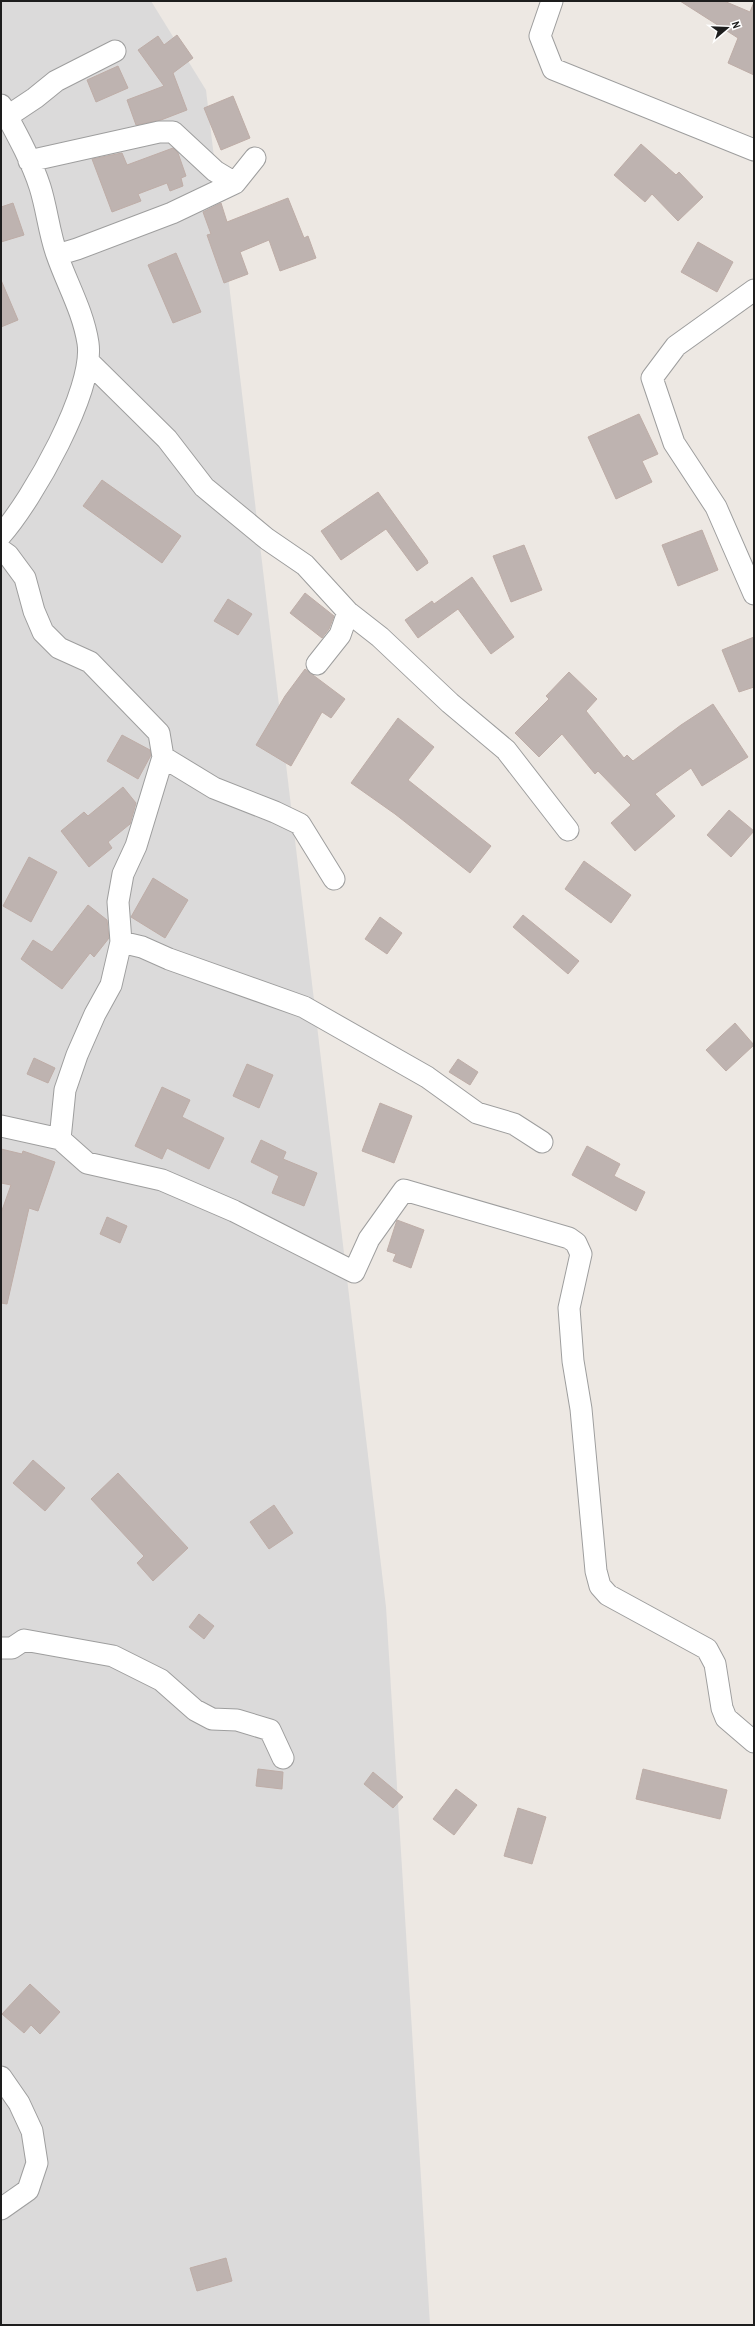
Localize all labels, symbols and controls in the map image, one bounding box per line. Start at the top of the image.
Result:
north arrow [707,8,747,48]
text: N [729,19,744,30]

